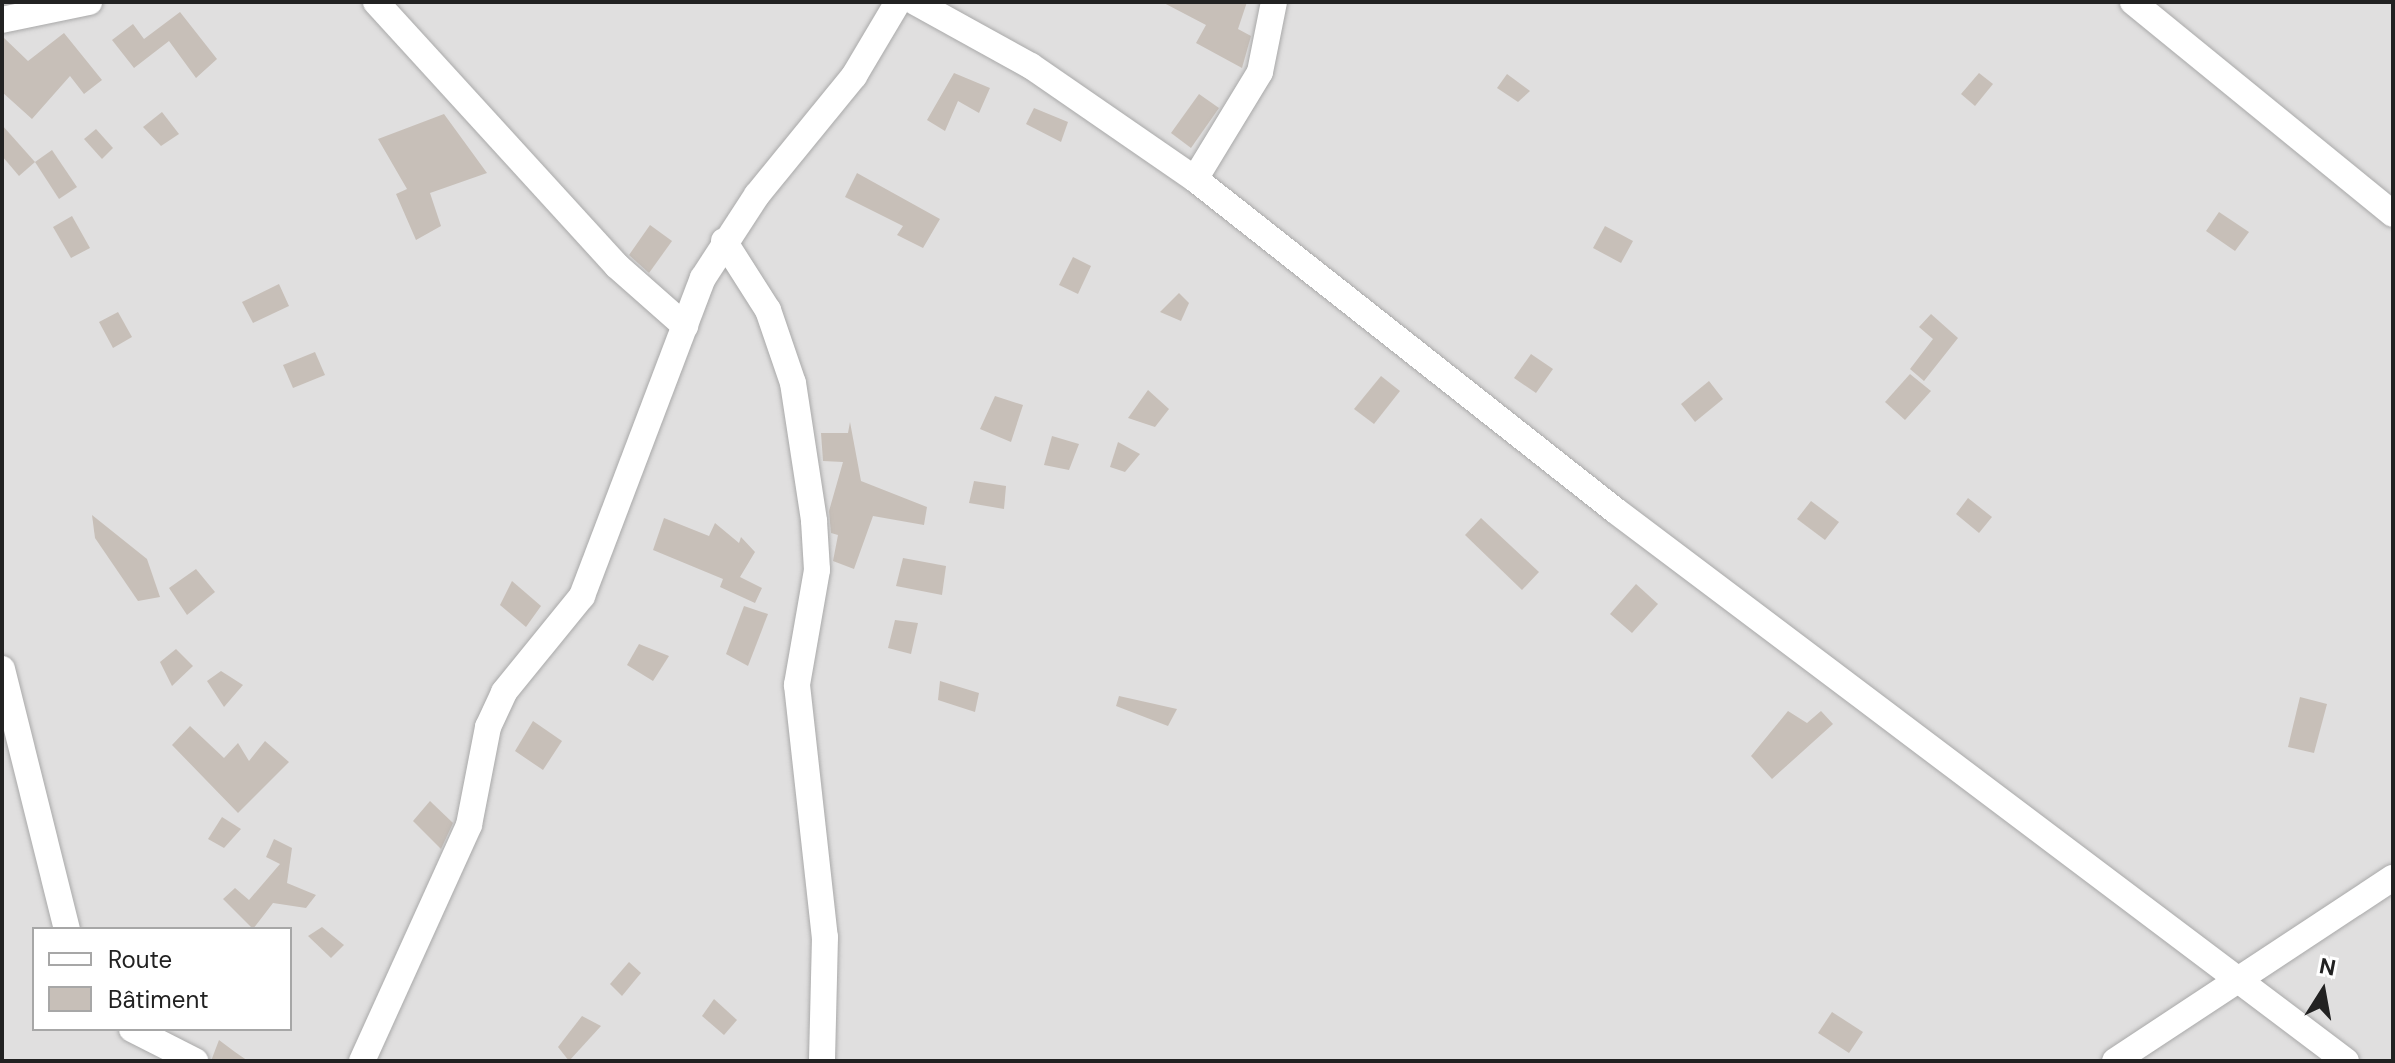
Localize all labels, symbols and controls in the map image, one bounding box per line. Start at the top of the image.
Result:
legend [32,927,292,1031]
text: Route [108,944,172,975]
north arrow [2283,951,2363,1031]
text: N [2317,951,2338,983]
text: Bâtiment [108,984,209,1015]

